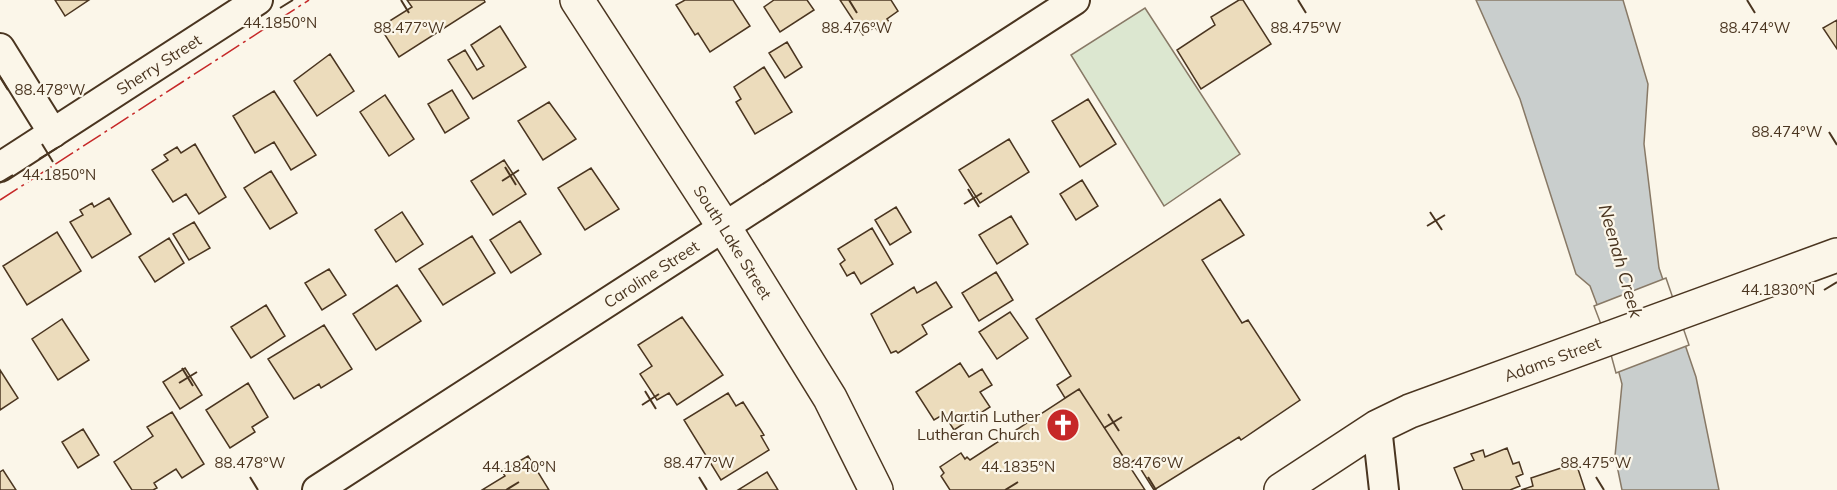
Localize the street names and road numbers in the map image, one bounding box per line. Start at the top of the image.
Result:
street label: Sherry Street [112,29,205,99]
street label: South Lake Street [690,181,777,303]
street label: Caroline Street [600,236,703,312]
street label: Adams Street [1501,332,1604,386]

